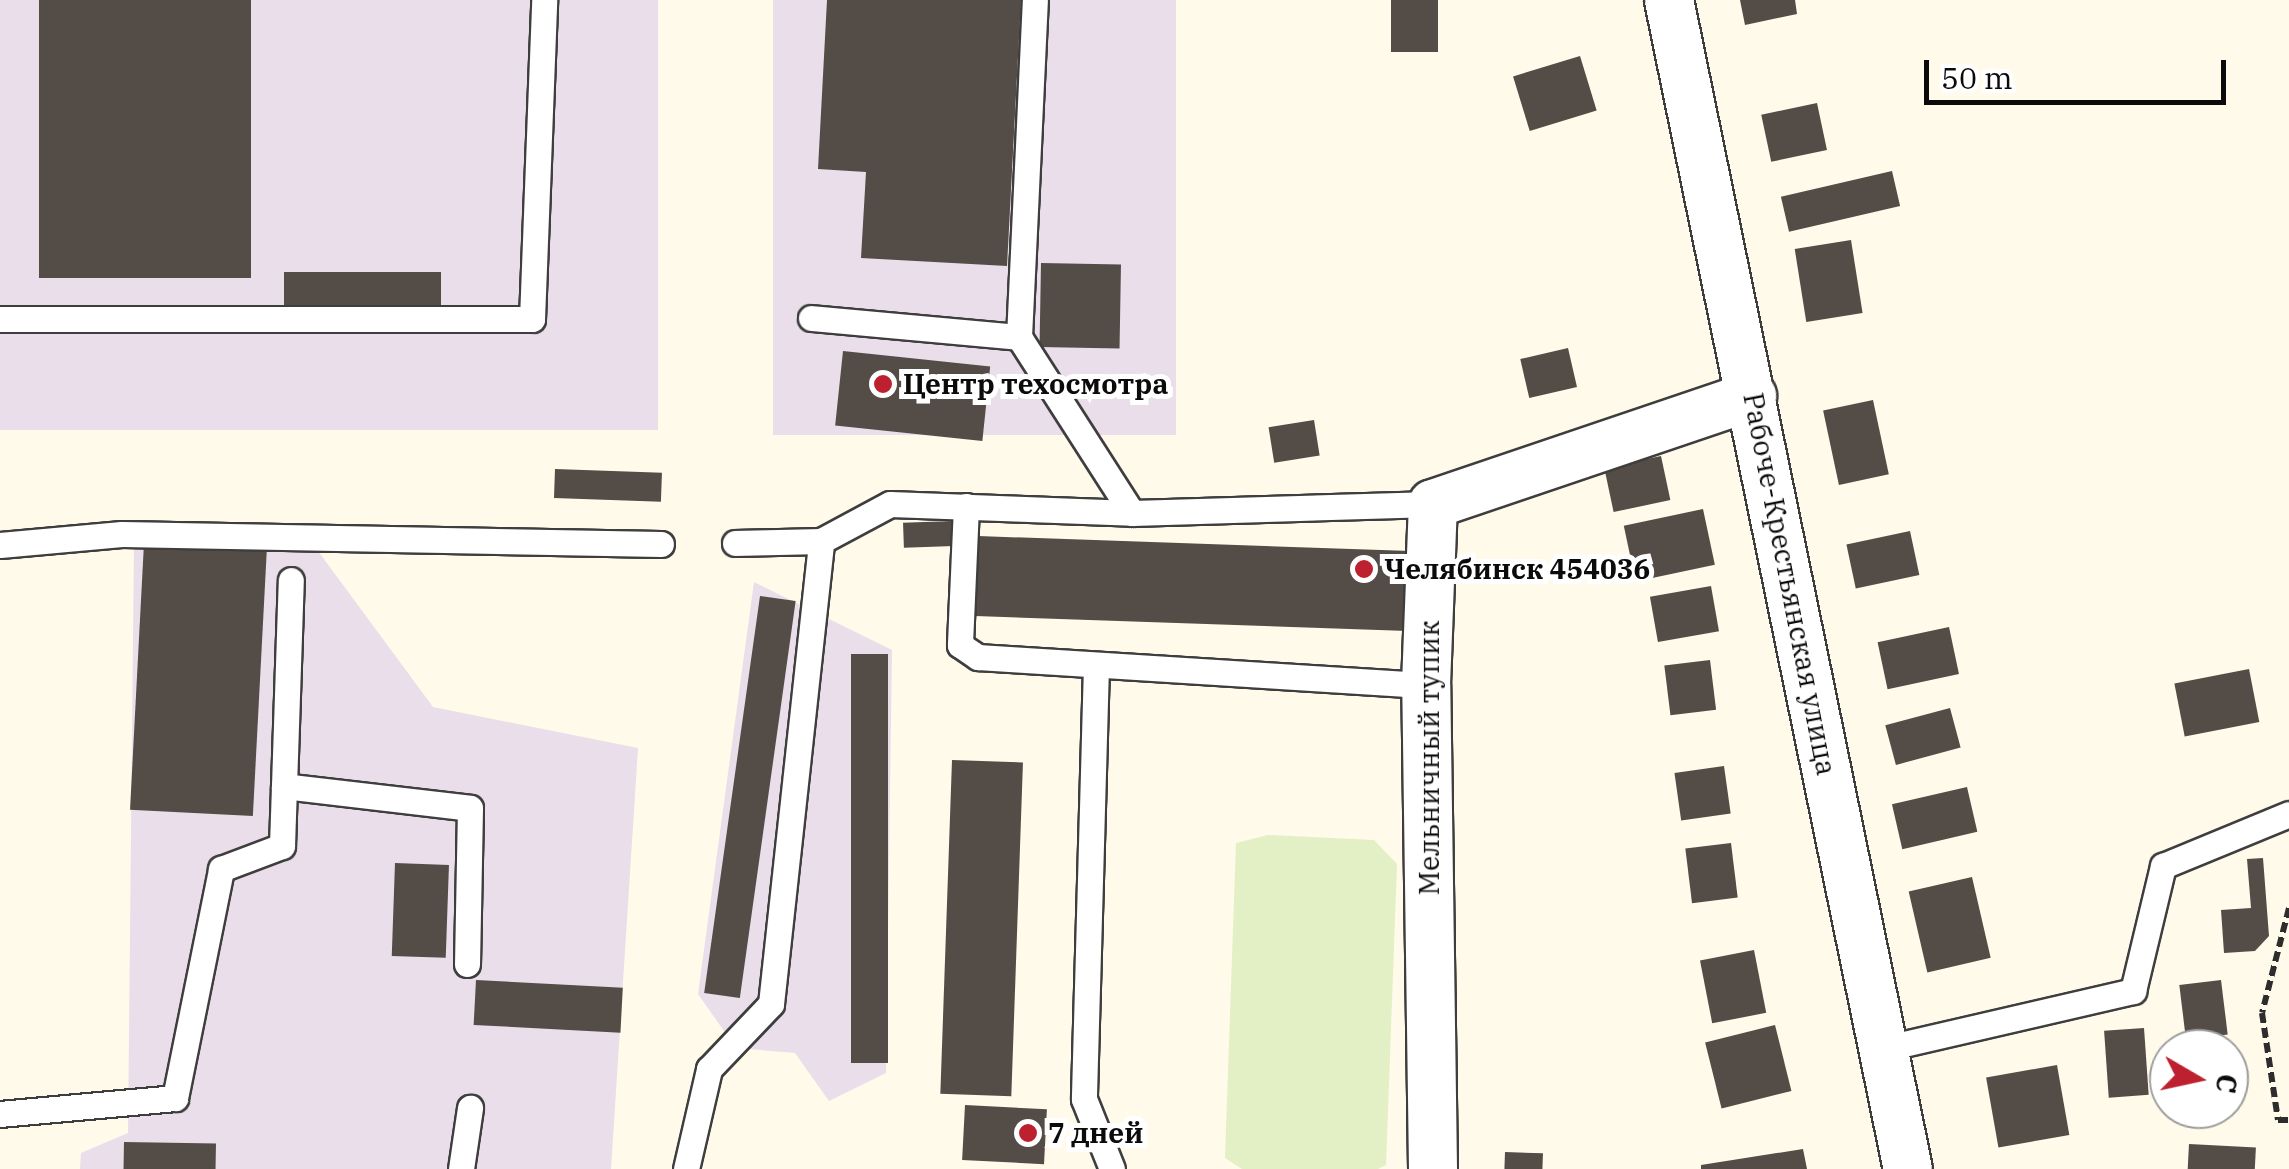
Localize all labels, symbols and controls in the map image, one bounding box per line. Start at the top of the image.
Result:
scale bar [1929,40,2232,102]
text: 50 m [1941,58,2013,97]
place label: Центр техосмотра [903,367,1168,401]
marker: Центр техосмотра [872,373,894,395]
street label: Рабоче-Крестьянская улица [1736,390,1844,778]
place label: Челябинск 454036 [1384,552,1650,586]
marker: Челябинск 454036 [1353,558,1375,580]
street label: Мельничный тупик [1412,621,1446,895]
north arrow [2149,1029,2249,1129]
text: С [2207,1071,2247,1096]
place label: 7 дней [1048,1116,1143,1150]
marker: 7 дней [1017,1122,1039,1144]

